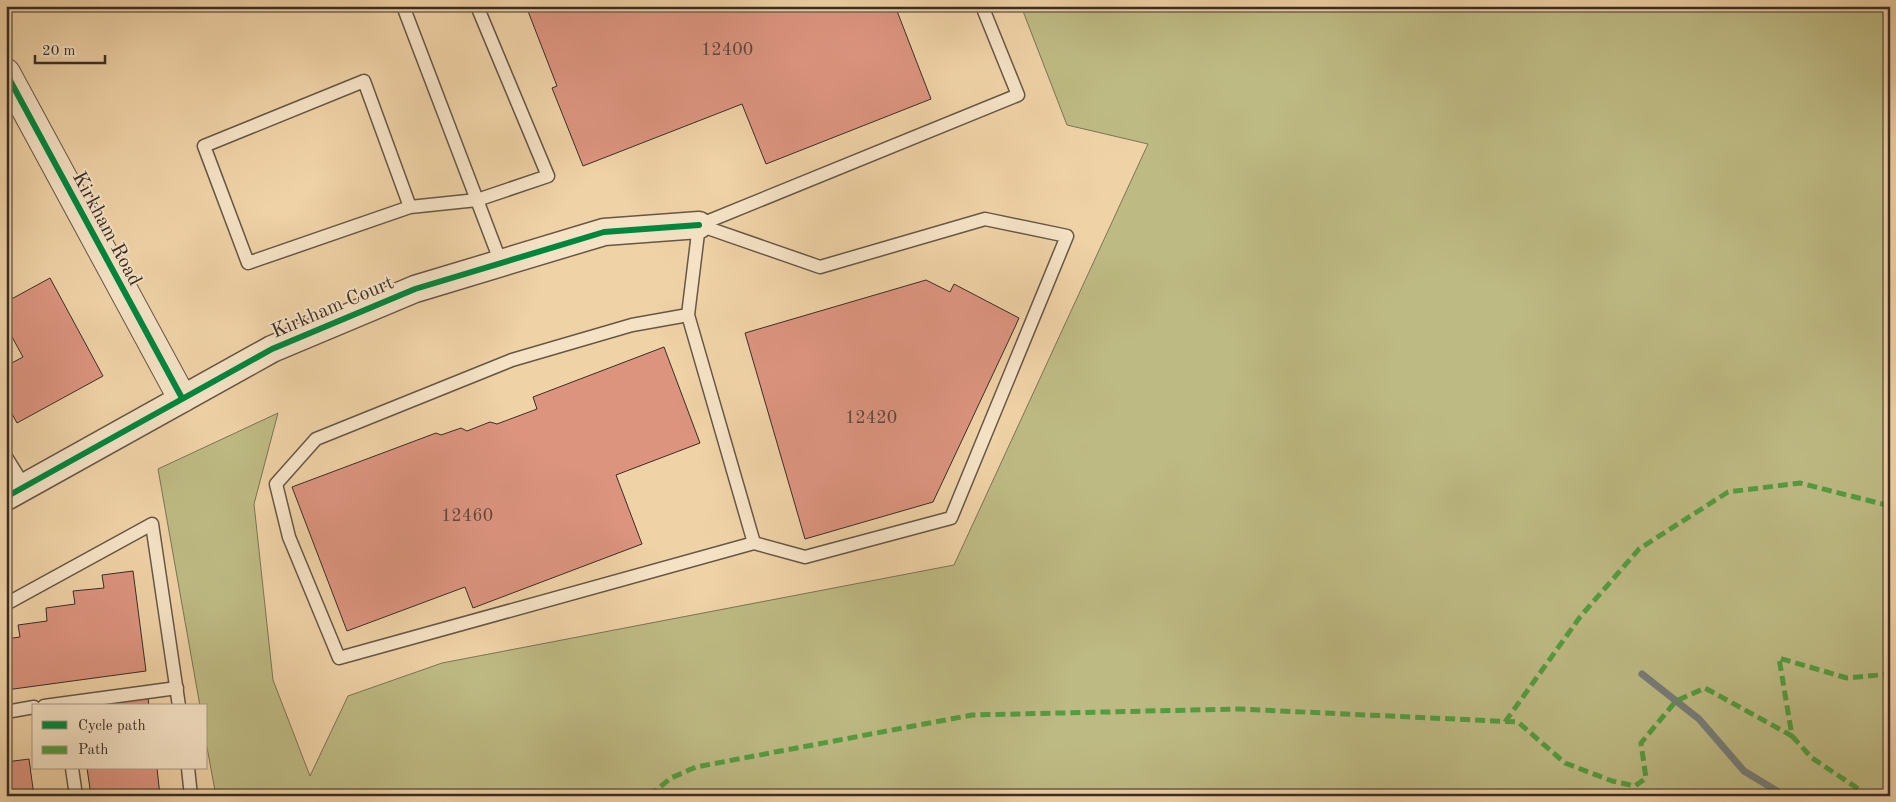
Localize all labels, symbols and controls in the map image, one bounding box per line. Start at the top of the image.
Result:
scale bar [35,32,105,64]
house number: 12400 [701,41,753,59]
text: 20 m [42,44,76,59]
street label: Kirkham Road [68,169,145,289]
street label: Kirkham Court [269,273,397,343]
house number: 12420 [845,409,897,427]
house number: 12460 [441,507,493,525]
legend [32,704,208,770]
text: Cycle path [78,719,146,734]
text: Path [78,743,108,758]

